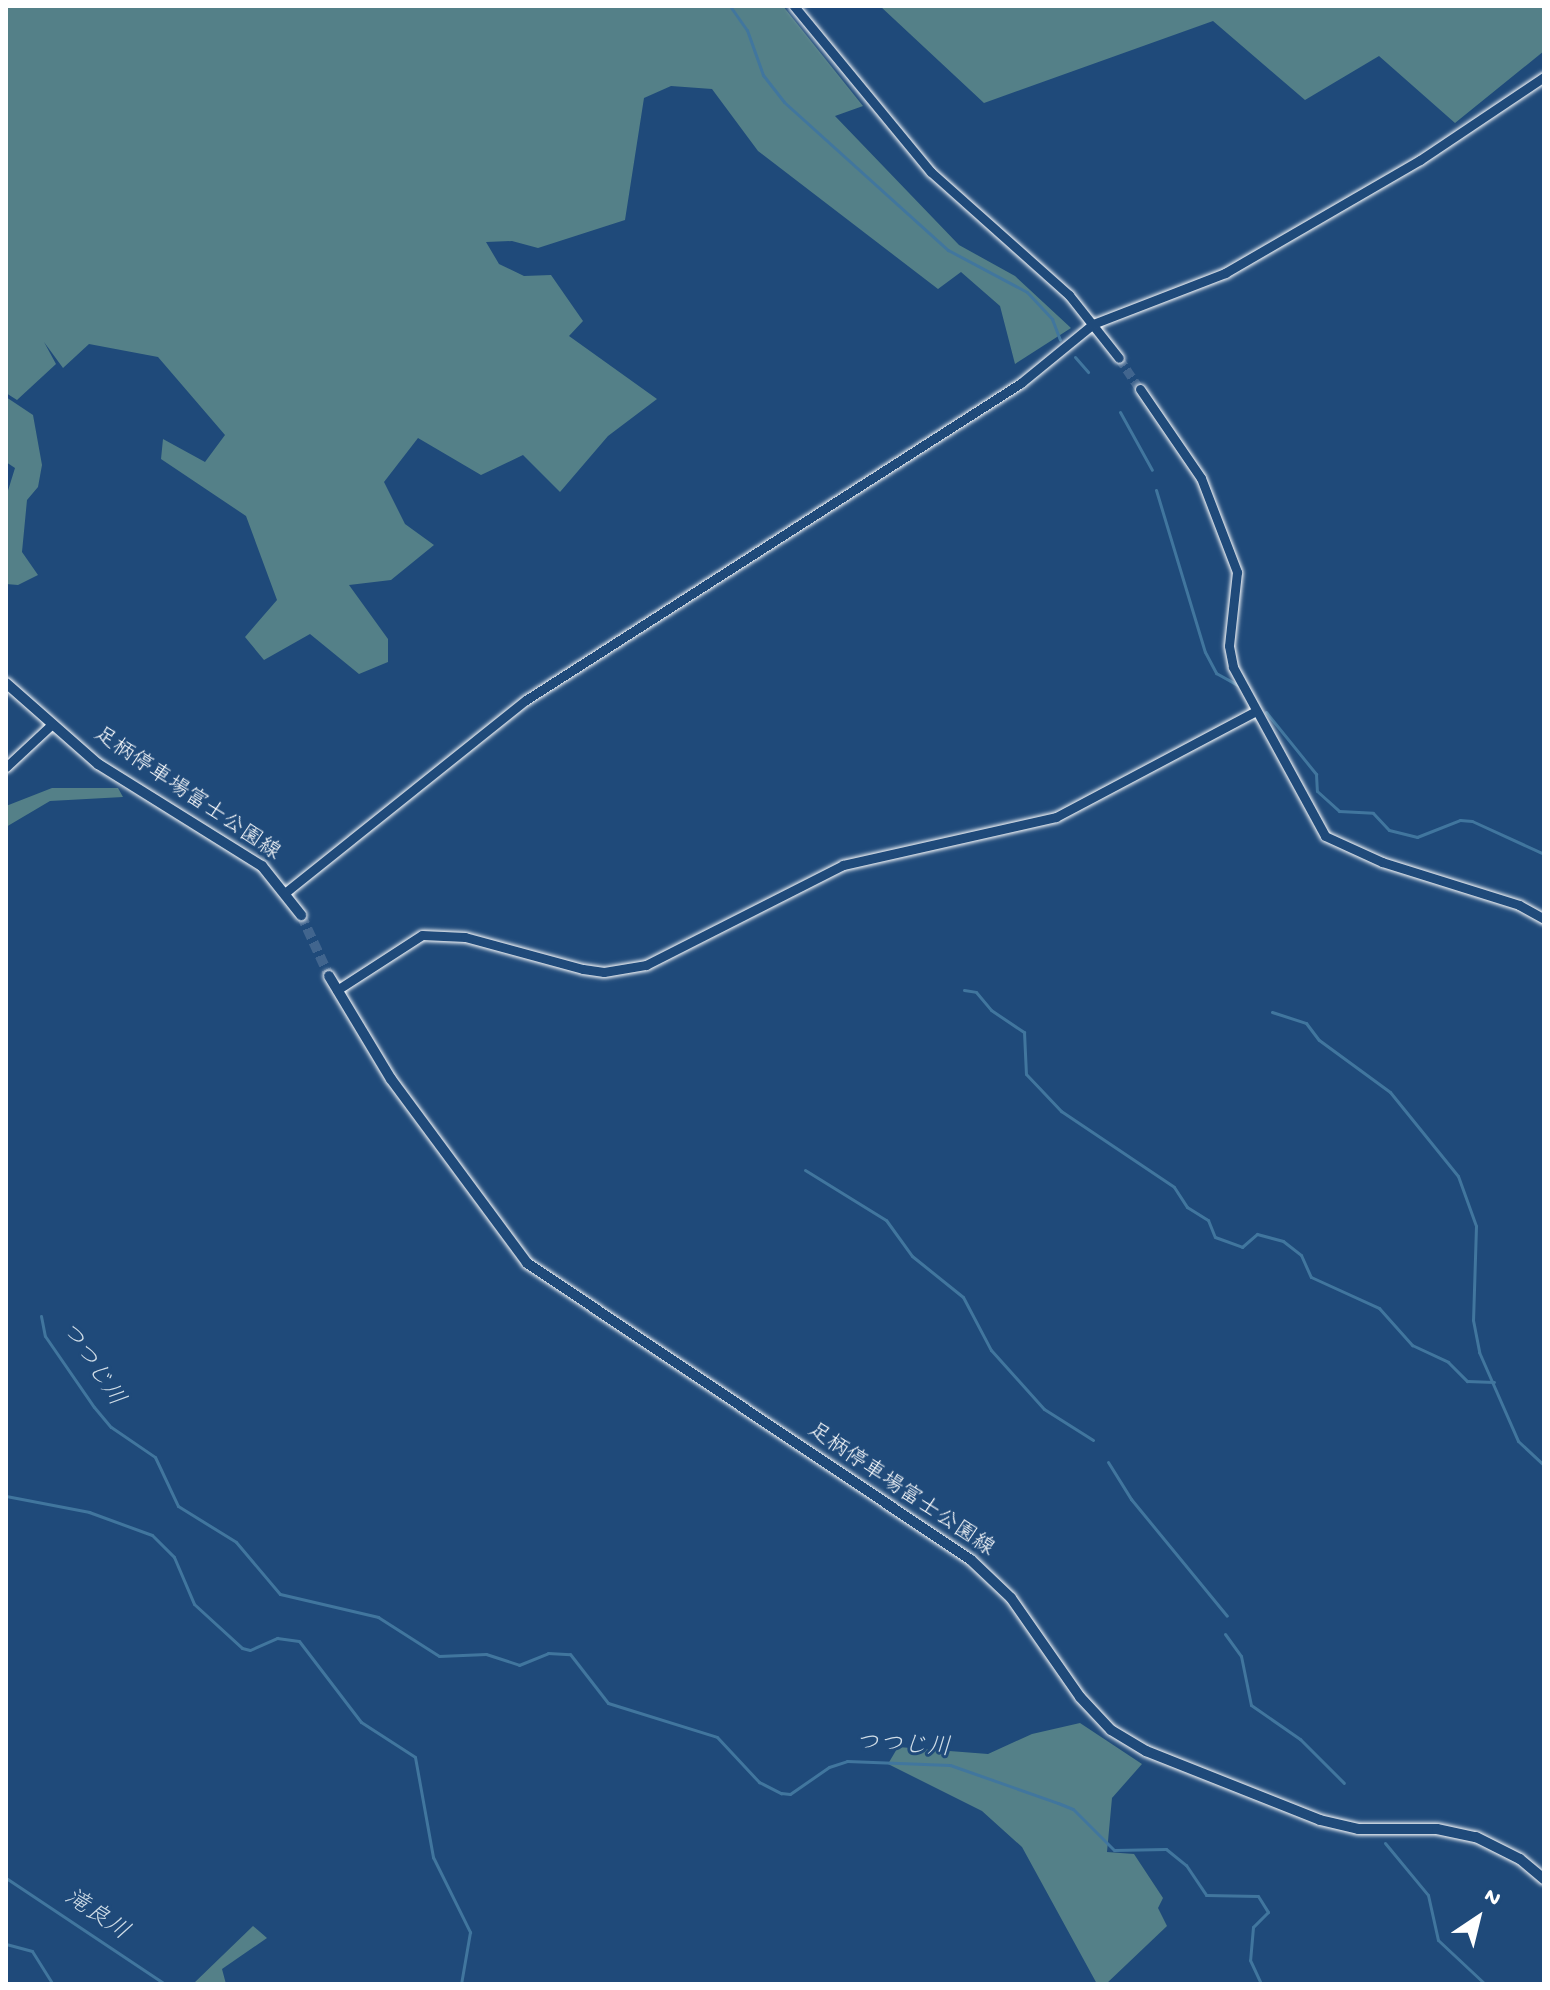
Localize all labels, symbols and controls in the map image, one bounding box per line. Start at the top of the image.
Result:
street label: 足柄停車場富士公園線 [87,723,285,867]
water label: つつじ川 [52,1317,130,1413]
street label: 足柄停車場富士公園線 [801,1419,999,1563]
water label: つつじ川 [854,1730,952,1764]
north arrow [1438,1878,1518,1958]
water label: 滝良川 [58,1884,134,1948]
text: N [1478,1884,1505,1913]

